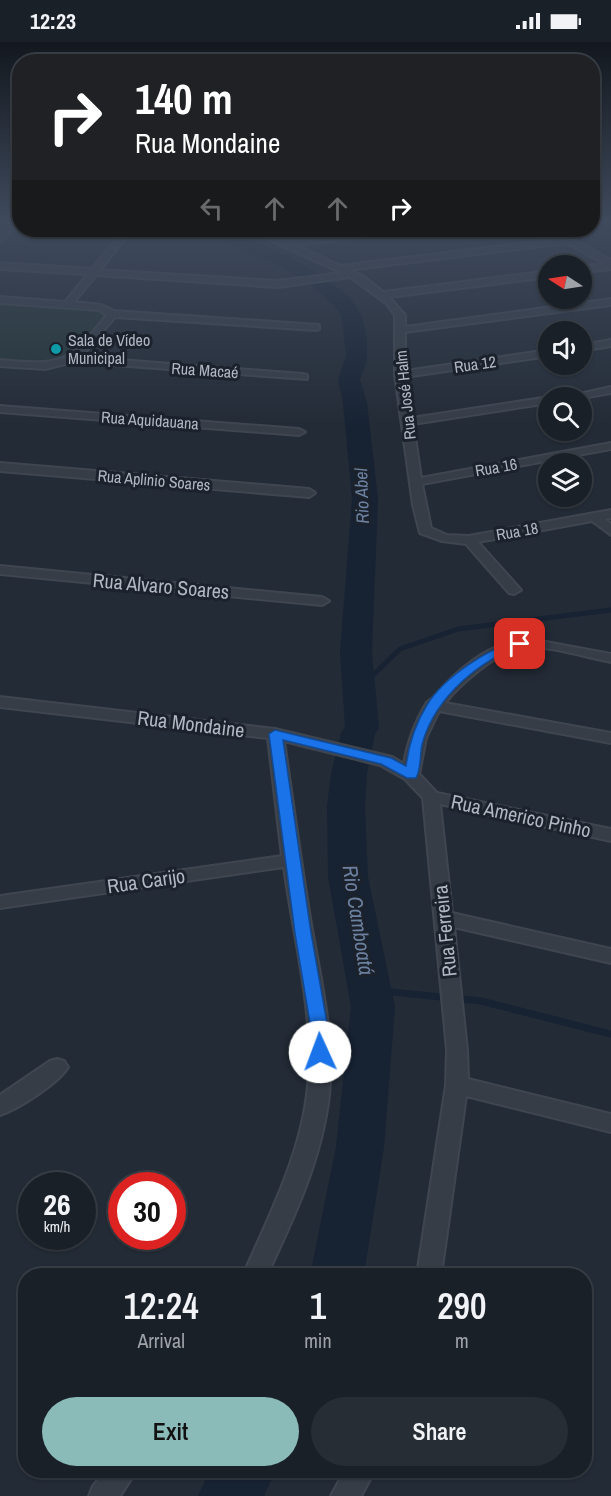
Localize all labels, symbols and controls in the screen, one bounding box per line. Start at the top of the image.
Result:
text: 12:23 [30,6,76,36]
text: 140 m [135,71,233,127]
icon: right [36,78,114,156]
text: Rua Mondaine [135,125,280,161]
icon: left [195,192,228,225]
icon: ahead [258,192,291,225]
icon: ahead [321,192,354,225]
icon: right [384,192,417,225]
north arrow [538,255,592,309]
map controls [538,255,592,507]
button: sound [538,321,592,375]
place label: Sala de Vídeo Municipal [68,329,150,369]
marker: Sala de Vídeo Municipal [49,342,63,356]
street label: Rua José Halm [389,349,421,441]
street label: Rua 12 [453,350,497,378]
street label: Rua Macaé [171,357,239,383]
button: search [538,387,592,441]
street label: Rua Aquidauana [100,406,200,434]
street label: Rua 16 [473,452,519,482]
button: layers [538,453,592,507]
street label: Rua Aplinio Soares [97,464,211,496]
water label: Rio Abel [348,467,375,524]
street label: Rua 18 [494,516,540,546]
street label: Rua Alvaro Soares [92,566,230,605]
pin [494,618,545,669]
icon: arrive [503,627,536,660]
street label: Rua Mondaine [136,704,246,743]
street label: Rua Americo Pinho [449,788,593,844]
street label: Rua Carijo [105,862,187,899]
water label: Rio Camboatá [335,863,381,977]
street label: Rua Ferreira [426,884,463,978]
position arrow [288,1020,352,1084]
speed limit sign: 30 [108,1172,186,1250]
text: 26 [43,1184,71,1224]
text: km/h [44,1216,70,1237]
text: 12:24 [124,1282,199,1330]
text: 1 [310,1282,326,1330]
text: 290 [437,1282,486,1330]
text: Arrival [137,1327,185,1354]
text: min [304,1327,332,1354]
text: m [455,1327,469,1354]
button: Exit [42,1397,299,1466]
button: Share [311,1397,568,1466]

